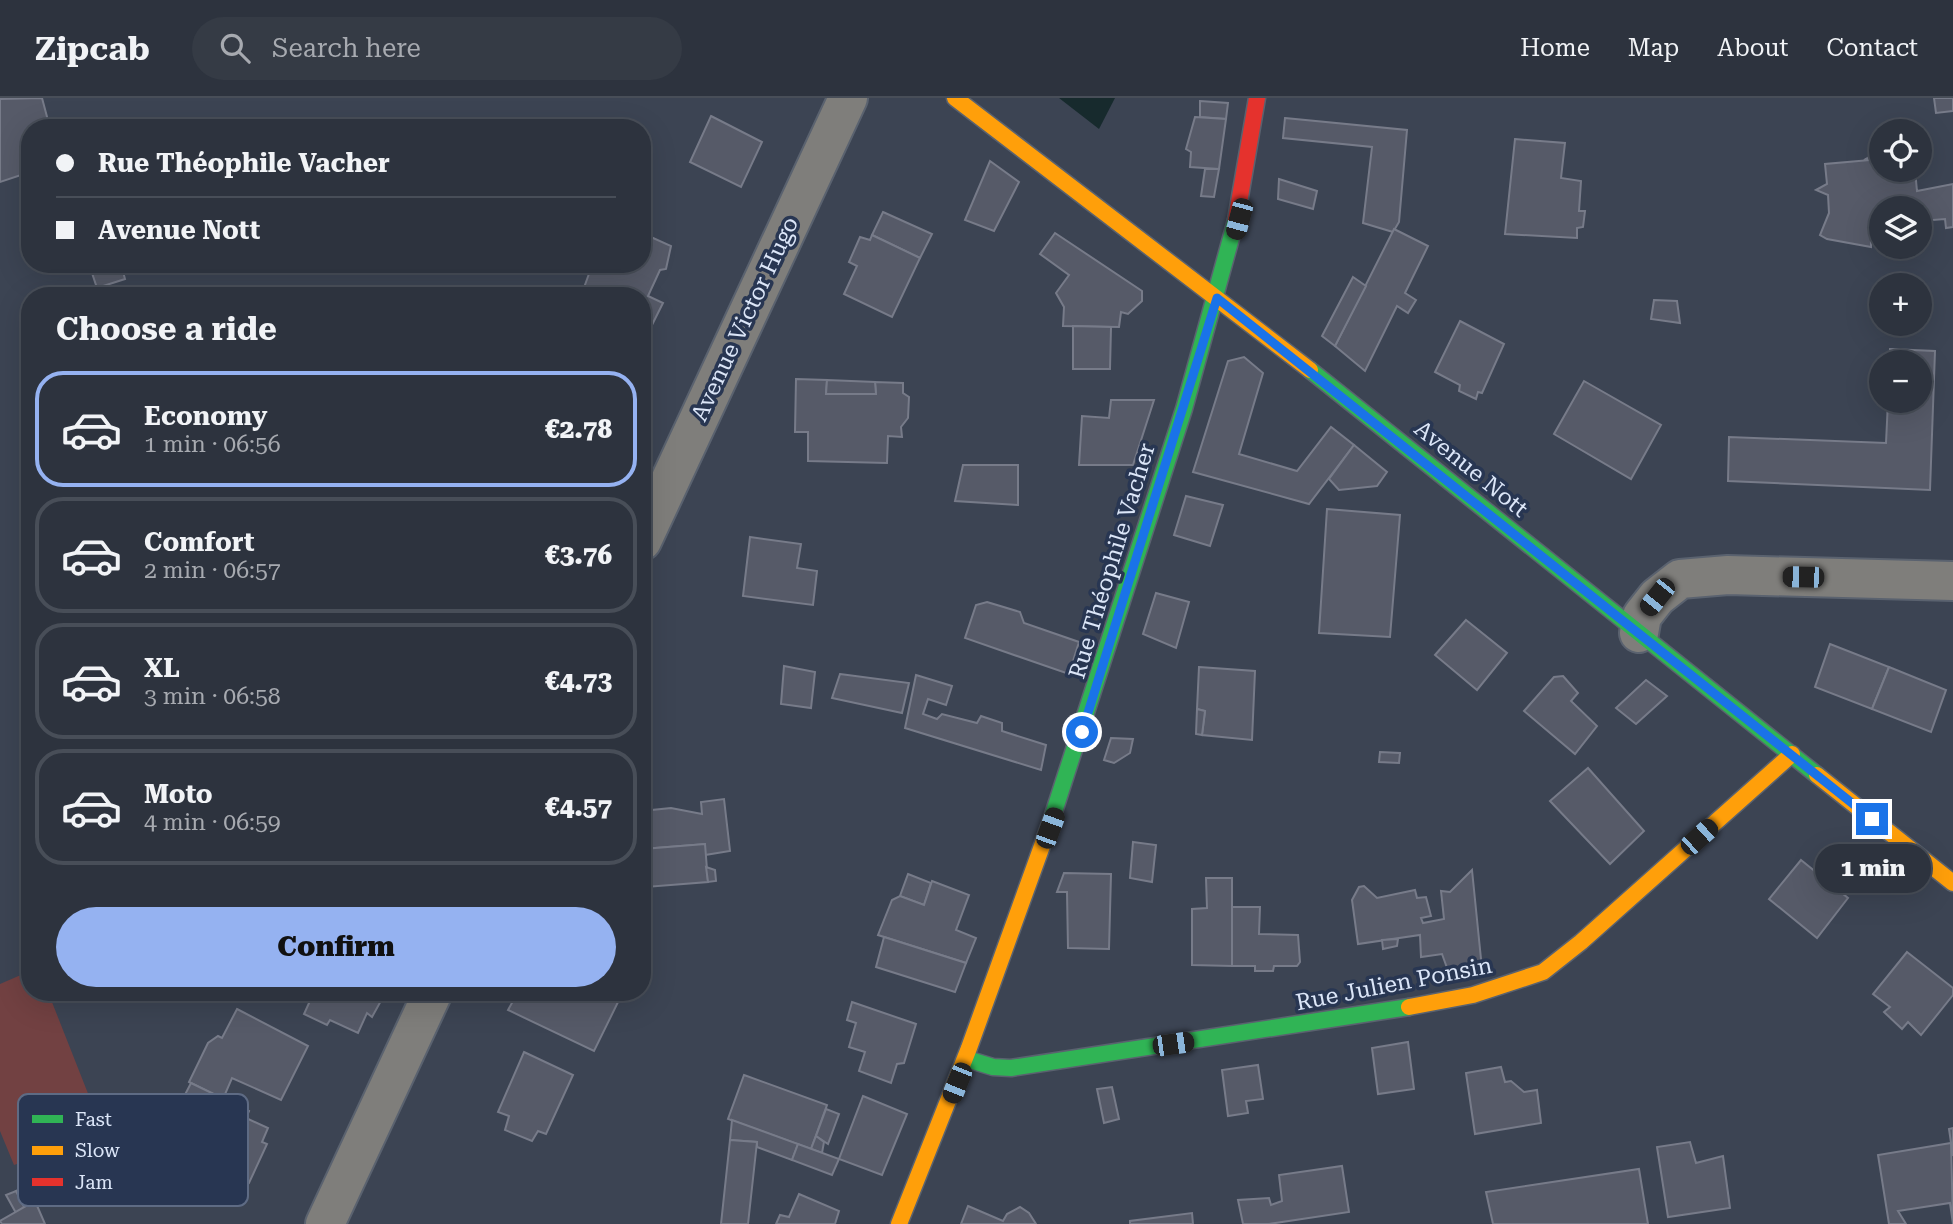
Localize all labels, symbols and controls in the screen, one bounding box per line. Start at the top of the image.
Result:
search box [192,17,682,80]
text: Zipcab [35,29,150,68]
icon: search [216,29,254,67]
text: Search here [272,33,421,63]
text: Home [1520,34,1590,62]
text: Map [1628,34,1679,62]
text: About [1717,34,1788,62]
text: Contact [1826,34,1918,62]
map controls [1869,119,1932,413]
button: locate [1869,119,1932,182]
text: Rue Théophile Vacher [98,148,390,178]
car [1224,196,1255,242]
button: layers [1869,196,1932,259]
street label: Avenue Victor Hugo [686,213,804,425]
text: Avenue Nott [98,215,260,245]
button: + [1869,273,1932,336]
text: Choose a ride [56,310,277,348]
button: − [1869,350,1932,413]
icon: car [60,398,123,461]
text: Economy [144,401,267,431]
text: €2.78 [545,414,612,444]
street label: Avenue Nott [1409,415,1533,523]
text: 1 min · 06:56 [144,431,281,458]
street label: Rue Théophile Vacher [1063,440,1161,682]
icon: car [60,524,123,587]
text: Comfort [144,527,254,557]
text: €3.76 [545,540,612,570]
text: 2 min · 06:57 [144,557,281,584]
car [1782,566,1825,588]
car [1636,574,1679,620]
icon: car [60,650,123,713]
text: XL [144,653,180,683]
text: €4.73 [545,666,612,696]
text: 3 min · 06:58 [144,683,281,710]
route start [1066,716,1098,748]
icon: car [60,776,123,839]
text: Moto [144,779,213,809]
text: €4.57 [545,792,612,822]
route end [1856,803,1888,835]
car [1033,805,1068,851]
text: 4 min · 06:59 [144,809,281,836]
car [1677,815,1722,859]
callout: 1 min [1814,844,1930,892]
text: 1 min [1841,855,1905,882]
button: Confirm [56,907,616,987]
street label: Rue Julien Ponsin [1294,952,1495,1016]
car [1151,1031,1196,1057]
car [940,1060,975,1106]
legend [18,1094,248,1206]
text: Fast [75,1108,112,1131]
text: Slow [75,1139,120,1162]
text: Jam [75,1171,113,1194]

